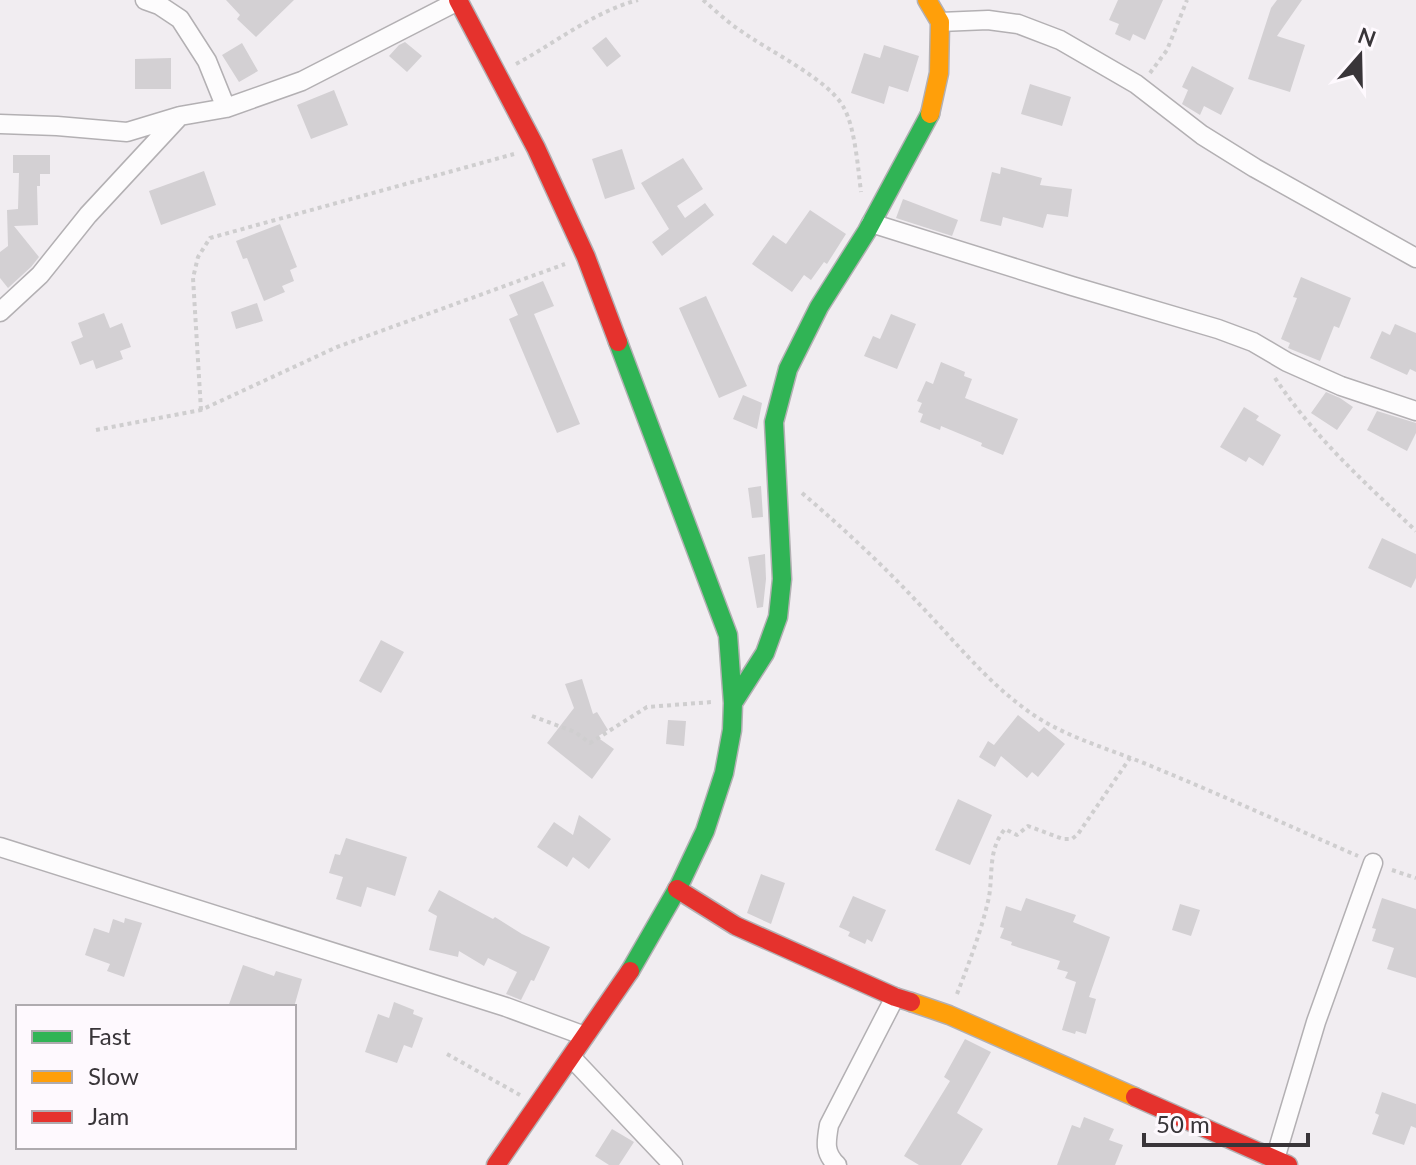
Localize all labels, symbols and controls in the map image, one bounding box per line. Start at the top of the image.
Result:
north arrow [1320,16,1400,96]
text: N [1354,21,1380,52]
legend [16,1005,296,1149]
text: Fast [88,1021,131,1050]
text: Slow [88,1061,139,1090]
scale bar [1144,1097,1308,1147]
text: Jam [88,1101,129,1130]
text: 50 m [1156,1109,1210,1138]

